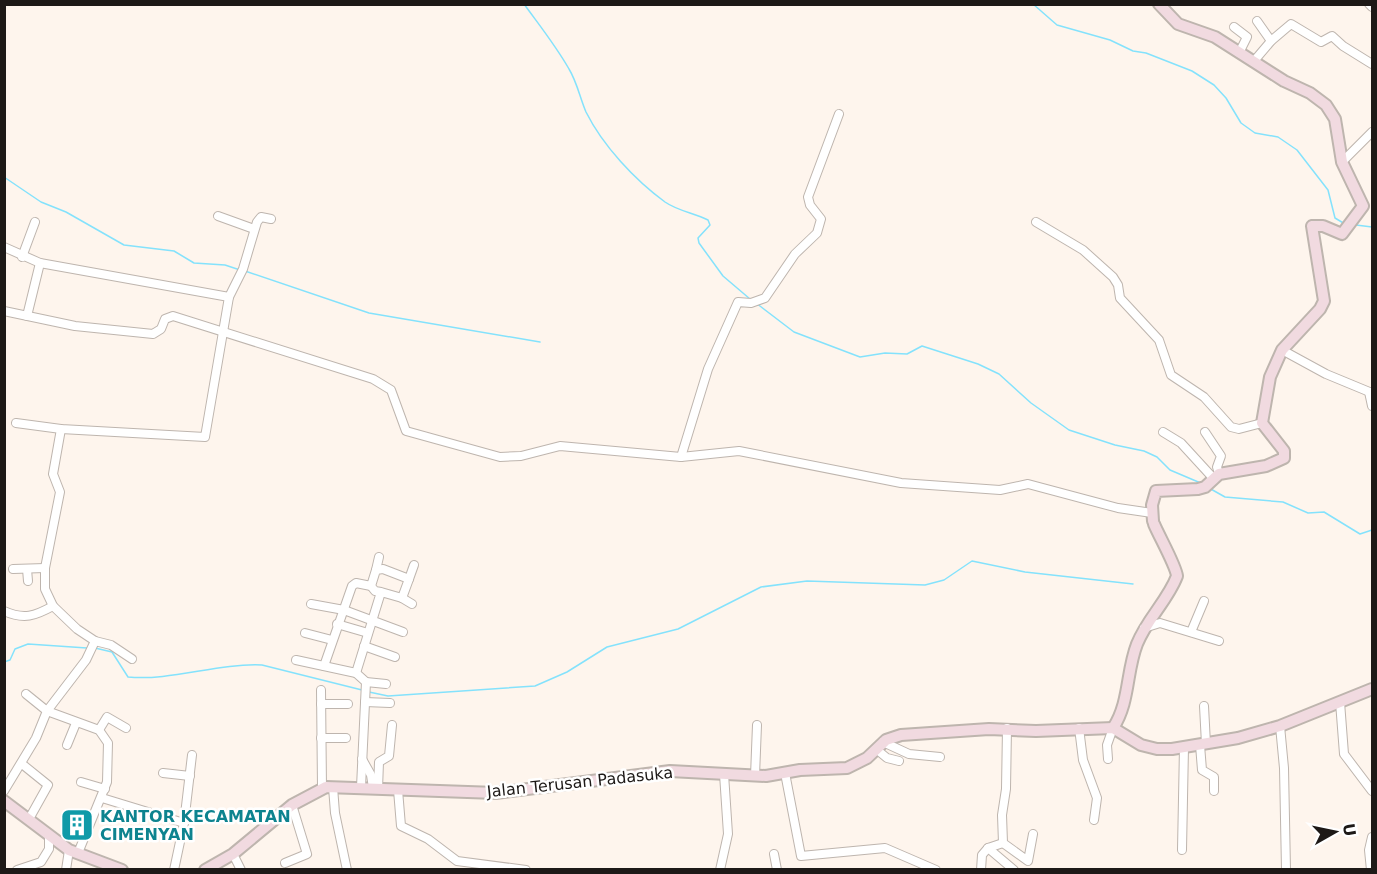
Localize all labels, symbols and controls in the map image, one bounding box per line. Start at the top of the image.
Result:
street label: Jalan Terusan Padasuka [485,763,674,801]
north arrow [1305,802,1365,862]
building icon: KANTOR KECAMATAN CIMENYAN [59,807,95,843]
place label: KANTOR KECAMATAN CIMENYAN [100,807,291,844]
text: U [1339,822,1360,838]

